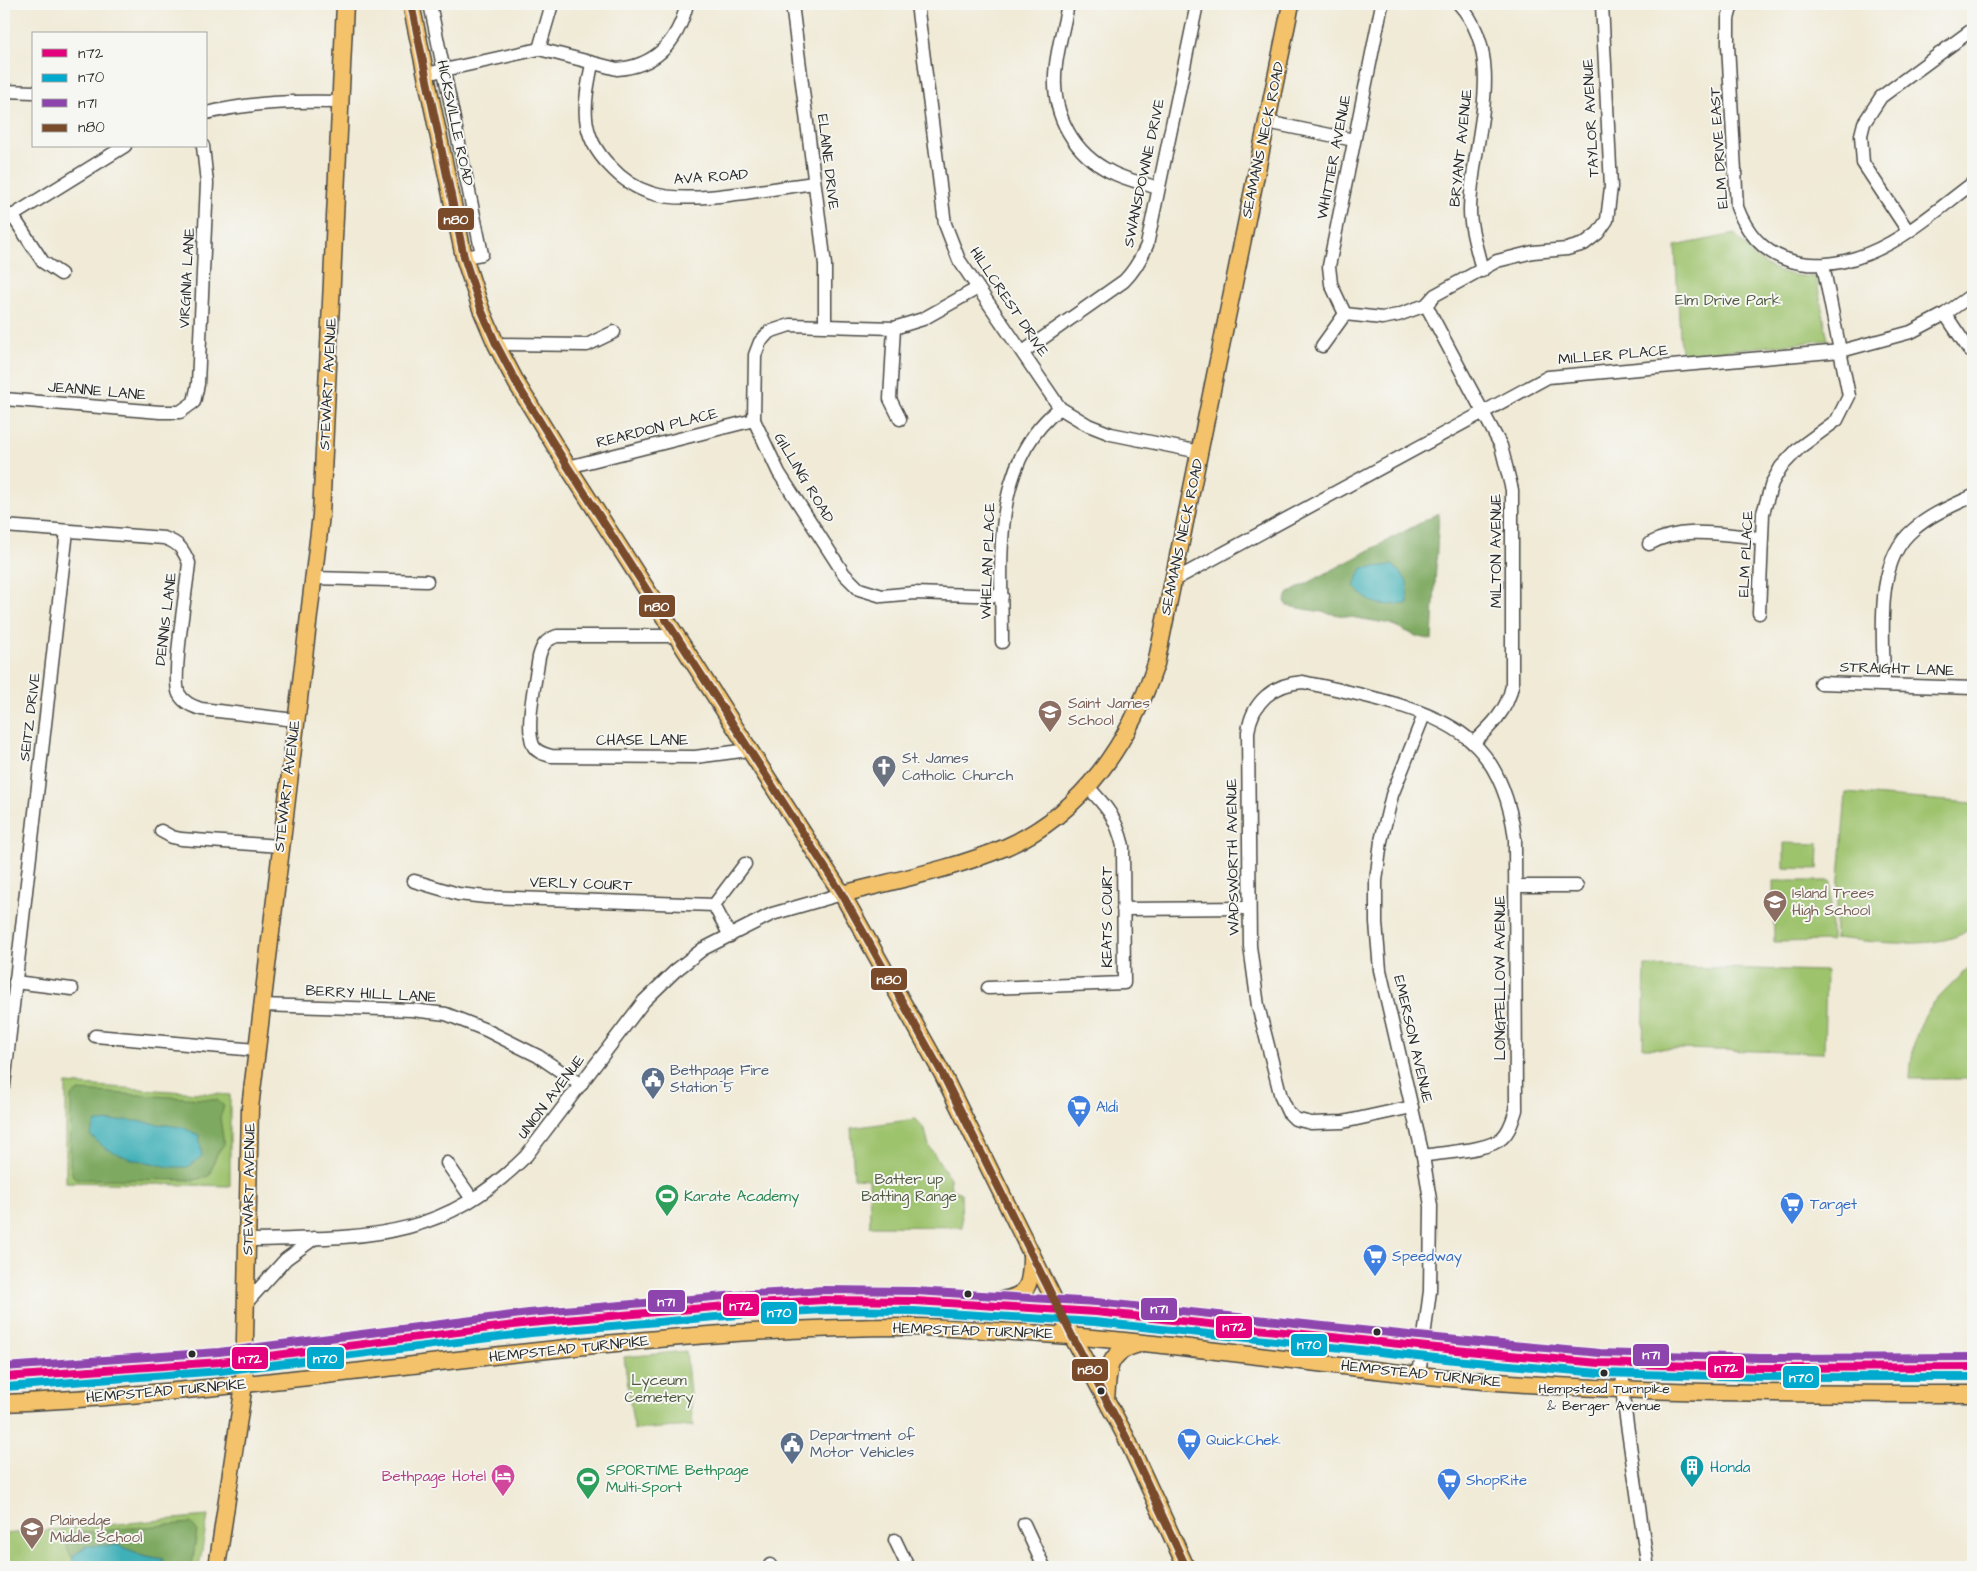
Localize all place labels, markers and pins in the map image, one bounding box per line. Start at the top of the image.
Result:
place label: Saint James School [1068,693,1150,731]
school or university icon: Saint James School [1037,699,1063,733]
place label: St. James Catholic Church [902,748,1014,786]
church icon: St. James Catholic Church [871,754,897,788]
place label: Island Trees High School [1792,883,1875,922]
school or university icon: Island Trees High School [1762,889,1788,923]
place label: Bethpage Fire Station 5 [670,1060,769,1098]
public building icon: Bethpage Fire Station 5 [640,1066,666,1100]
supermarket icon: Aldi [1066,1094,1092,1128]
place label: Aldi [1096,1097,1119,1118]
sports icon: Karate Academy [654,1183,680,1217]
place label: Karate Academy [684,1186,799,1208]
supermarket icon: Target [1779,1191,1805,1225]
place label: Target [1810,1194,1857,1216]
supermarket icon: Speedway [1362,1243,1388,1277]
place label: Speedway [1392,1246,1462,1268]
unlabelled marker [963,1289,973,1299]
unlabelled marker [1372,1327,1382,1337]
unlabelled marker [187,1349,197,1359]
marker: Hempstead Turnpike & Berger Avenue [1599,1368,1609,1378]
place label: Hempstead Turnpike & Berger Avenue [1538,1379,1670,1416]
unlabelled marker [1096,1386,1106,1396]
place label: Department of Motor Vehicles [810,1425,915,1463]
supermarket icon: QuickChek [1176,1427,1202,1461]
place label: QuickChek [1206,1430,1281,1451]
public building icon: Department of Motor Vehicles [779,1431,805,1465]
building icon: Honda [1679,1454,1705,1488]
place label: Honda [1710,1457,1751,1478]
place label: SPORTIME Bethpage Multi-Sport [606,1460,749,1498]
hotel icon: Bethpage Hotel [490,1463,516,1497]
place label: Bethpage Hotel [382,1466,486,1488]
sports icon: SPORTIME Bethpage Multi-Sport [575,1466,601,1500]
supermarket icon: ShopRite [1436,1467,1462,1501]
place label: ShopRite [1466,1470,1527,1491]
place label: Plainedge Middle School [50,1510,142,1548]
school or university icon: Plainedge Middle School [19,1516,45,1550]

